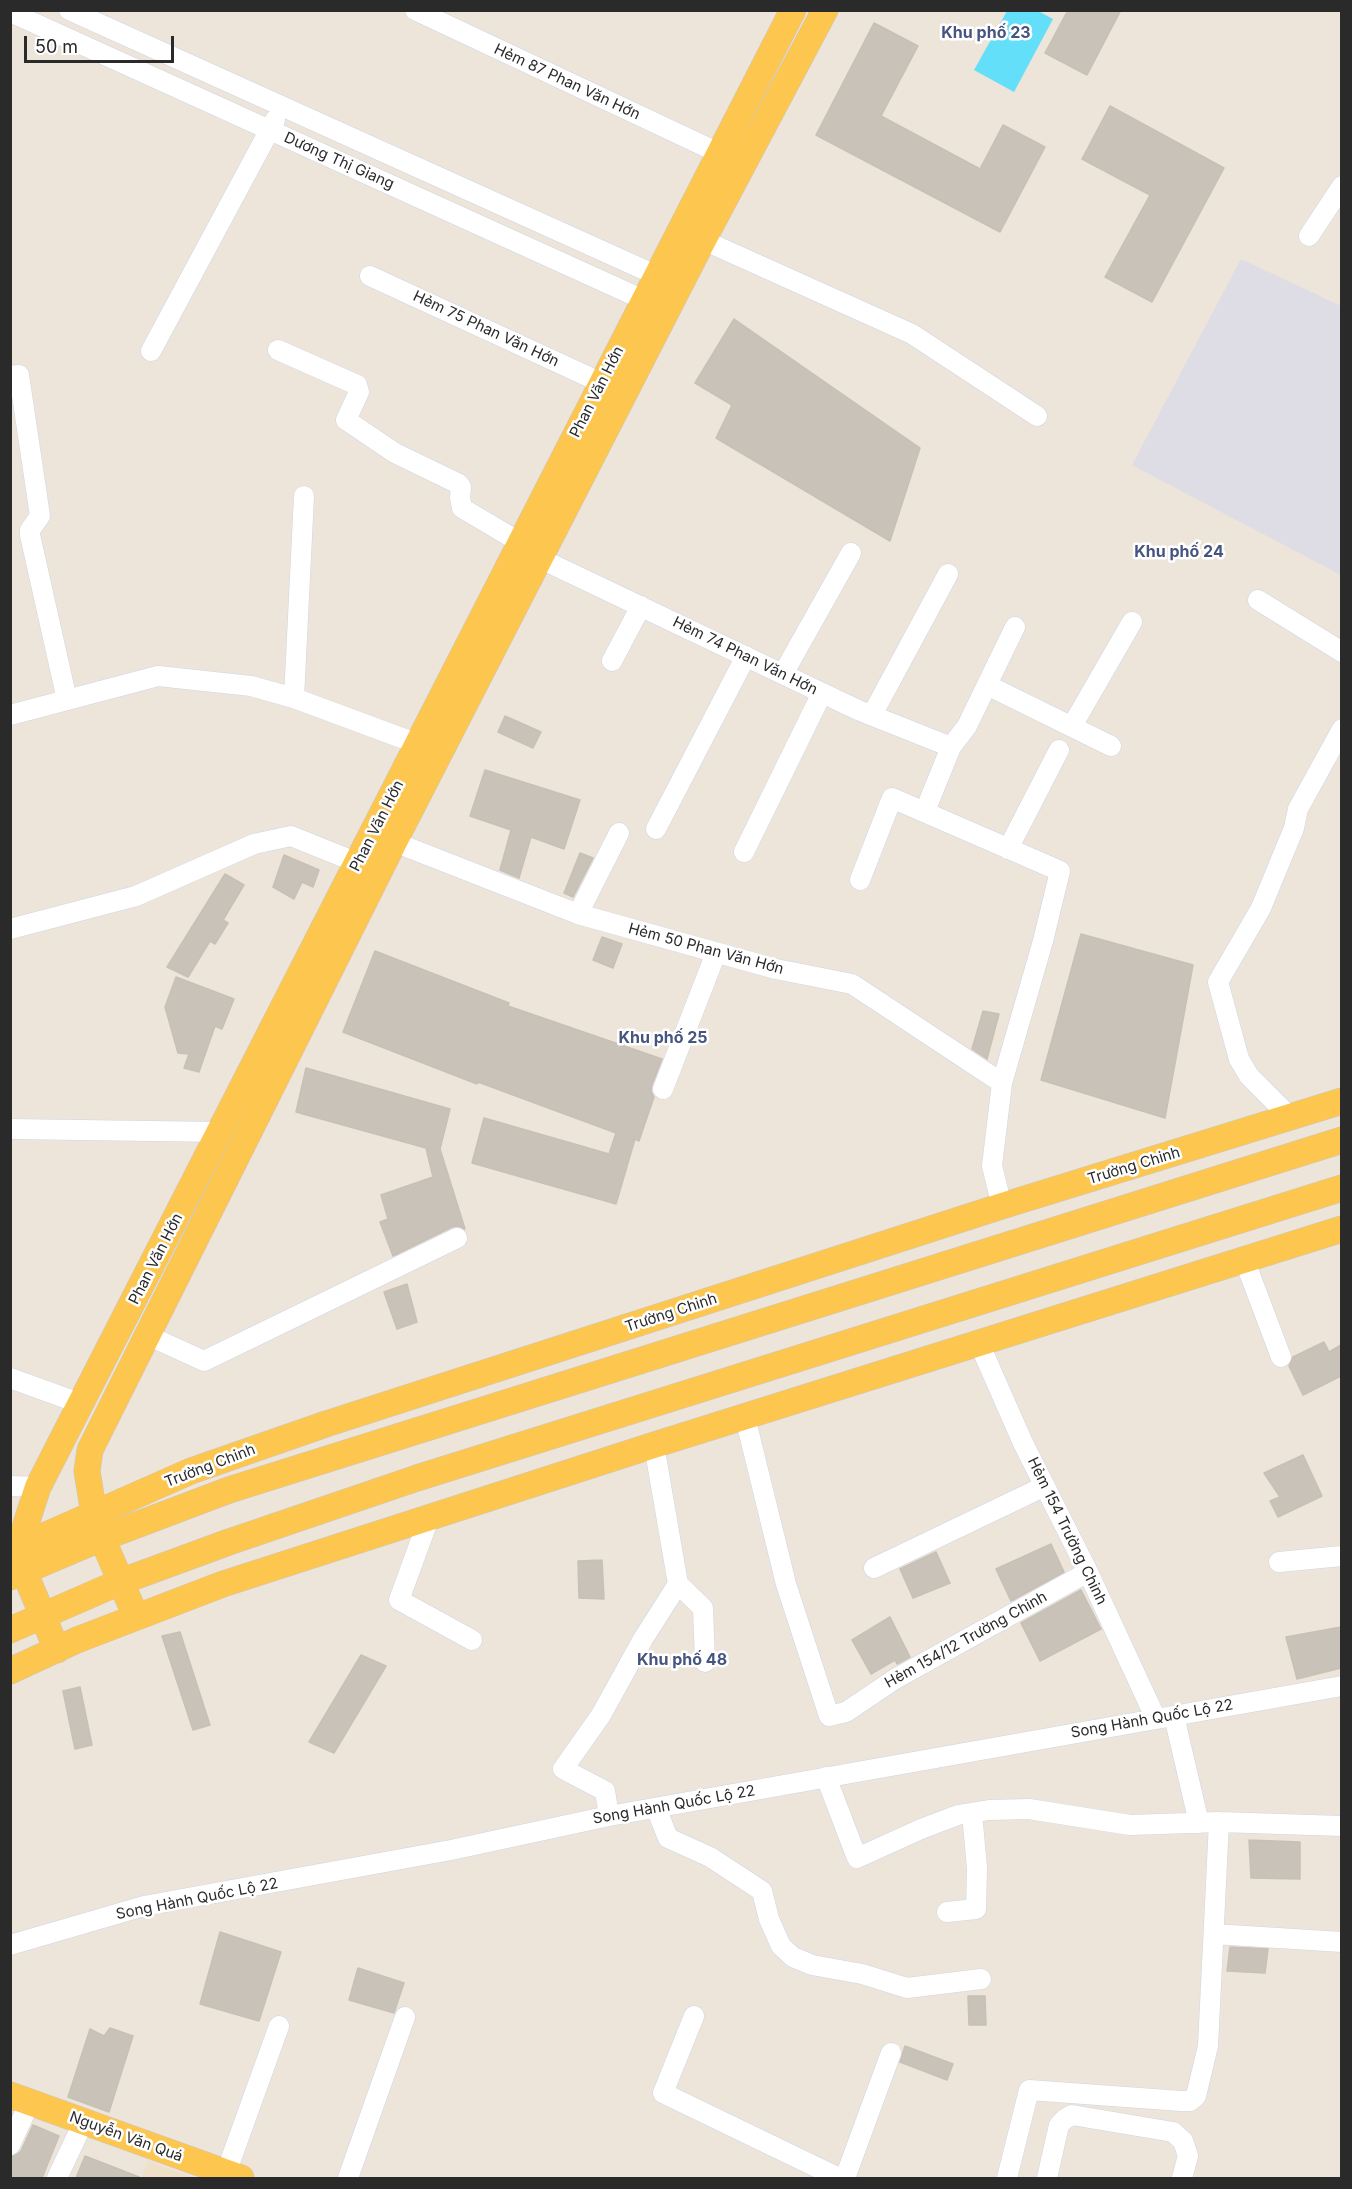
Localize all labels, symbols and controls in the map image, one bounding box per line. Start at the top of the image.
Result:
district label: Khu phố 23 [941,23,1031,43]
scale bar [27,24,177,62]
text: 50 m [35,36,78,57]
street label: Hẻm 87 Phan Văn Hớn [491,40,643,124]
street label: Dương Thị Giang [281,129,397,193]
street label: Hẻm 75 Phan Văn Hớn [410,287,562,371]
street label: Phan Văn Hớn [566,343,628,441]
district label: Khu phố 24 [1134,542,1224,562]
street label: Hẻm 74 Phan Văn Hớn [670,613,820,699]
street label: Phan Văn Hớn [346,777,408,875]
street label: Hẻm 50 Phan Văn Hớn [626,920,786,978]
district label: Khu phố 25 [618,1028,708,1048]
street label: Trường Chinh [1086,1143,1182,1189]
street label: Phan Văn Hớn [125,1210,187,1308]
street label: Trường Chinh [623,1290,719,1336]
street label: Trường Chinh [162,1440,258,1492]
street label: Hẻm 154 Trường Chinh [1023,1454,1111,1608]
street label: Hẻm 154/12 Trường Chinh [882,1588,1050,1692]
district label: Khu phố 48 [637,1650,727,1670]
street label: Song Hành Quốc Lộ 22 [1069,1696,1235,1742]
street label: Song Hành Quốc Lộ 22 [591,1782,757,1828]
street label: Song Hành Quốc Lộ 22 [115,1874,279,1924]
street label: Nguyễn Văn Quá [67,2108,185,2166]

